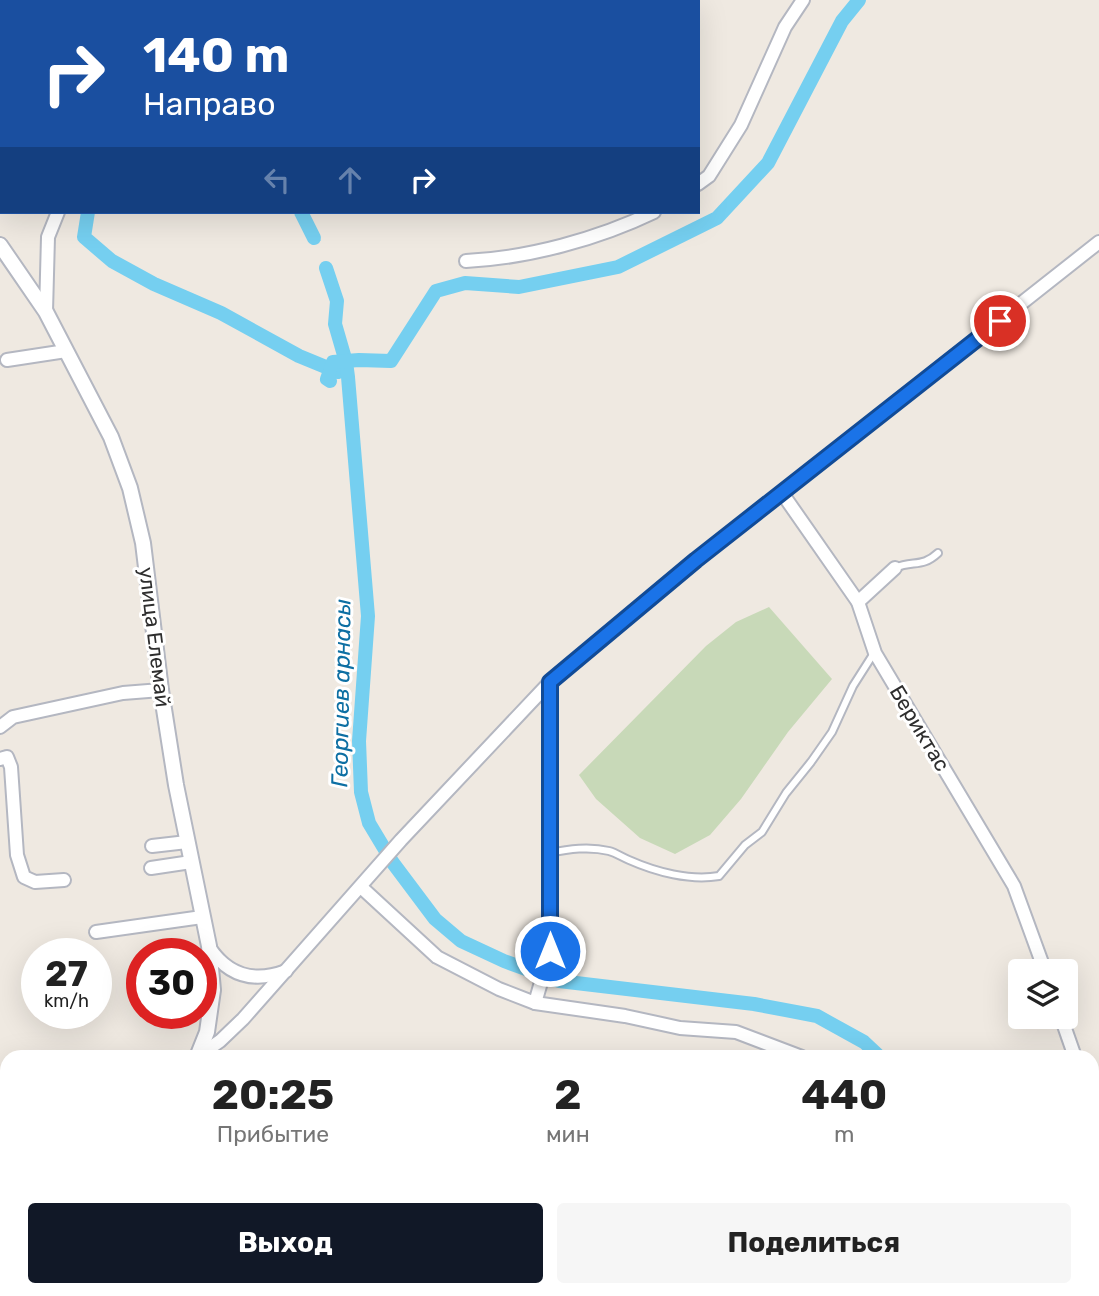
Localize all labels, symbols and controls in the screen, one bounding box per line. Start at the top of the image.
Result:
text: 140 m [143,26,289,84]
icon: right [28,28,119,119]
text: Направо [143,85,276,123]
icon: left [258,161,296,199]
icon: ahead [331,161,369,199]
icon: right [404,161,442,199]
pin [970,291,1030,351]
icon: arrive [981,302,1019,340]
street label: улица Елемай [134,566,176,708]
water label: Георгиев арнасы [325,599,357,787]
street label: Бериктас [885,681,955,775]
position arrow [513,914,587,988]
speed limit sign: 30 [126,938,217,1029]
text: 27 [45,953,88,995]
map controls [1008,959,1078,1029]
button: layers [1008,959,1078,1029]
text: km/h [44,990,89,1012]
text: 20:25 [212,1070,334,1120]
text: 2 [554,1070,581,1120]
text: 440 [801,1070,887,1120]
text: Прибытие [217,1120,329,1148]
text: мин [546,1120,590,1148]
text: m [834,1120,855,1148]
button: Выход [28,1203,543,1283]
button: Поделиться [557,1203,1071,1283]

